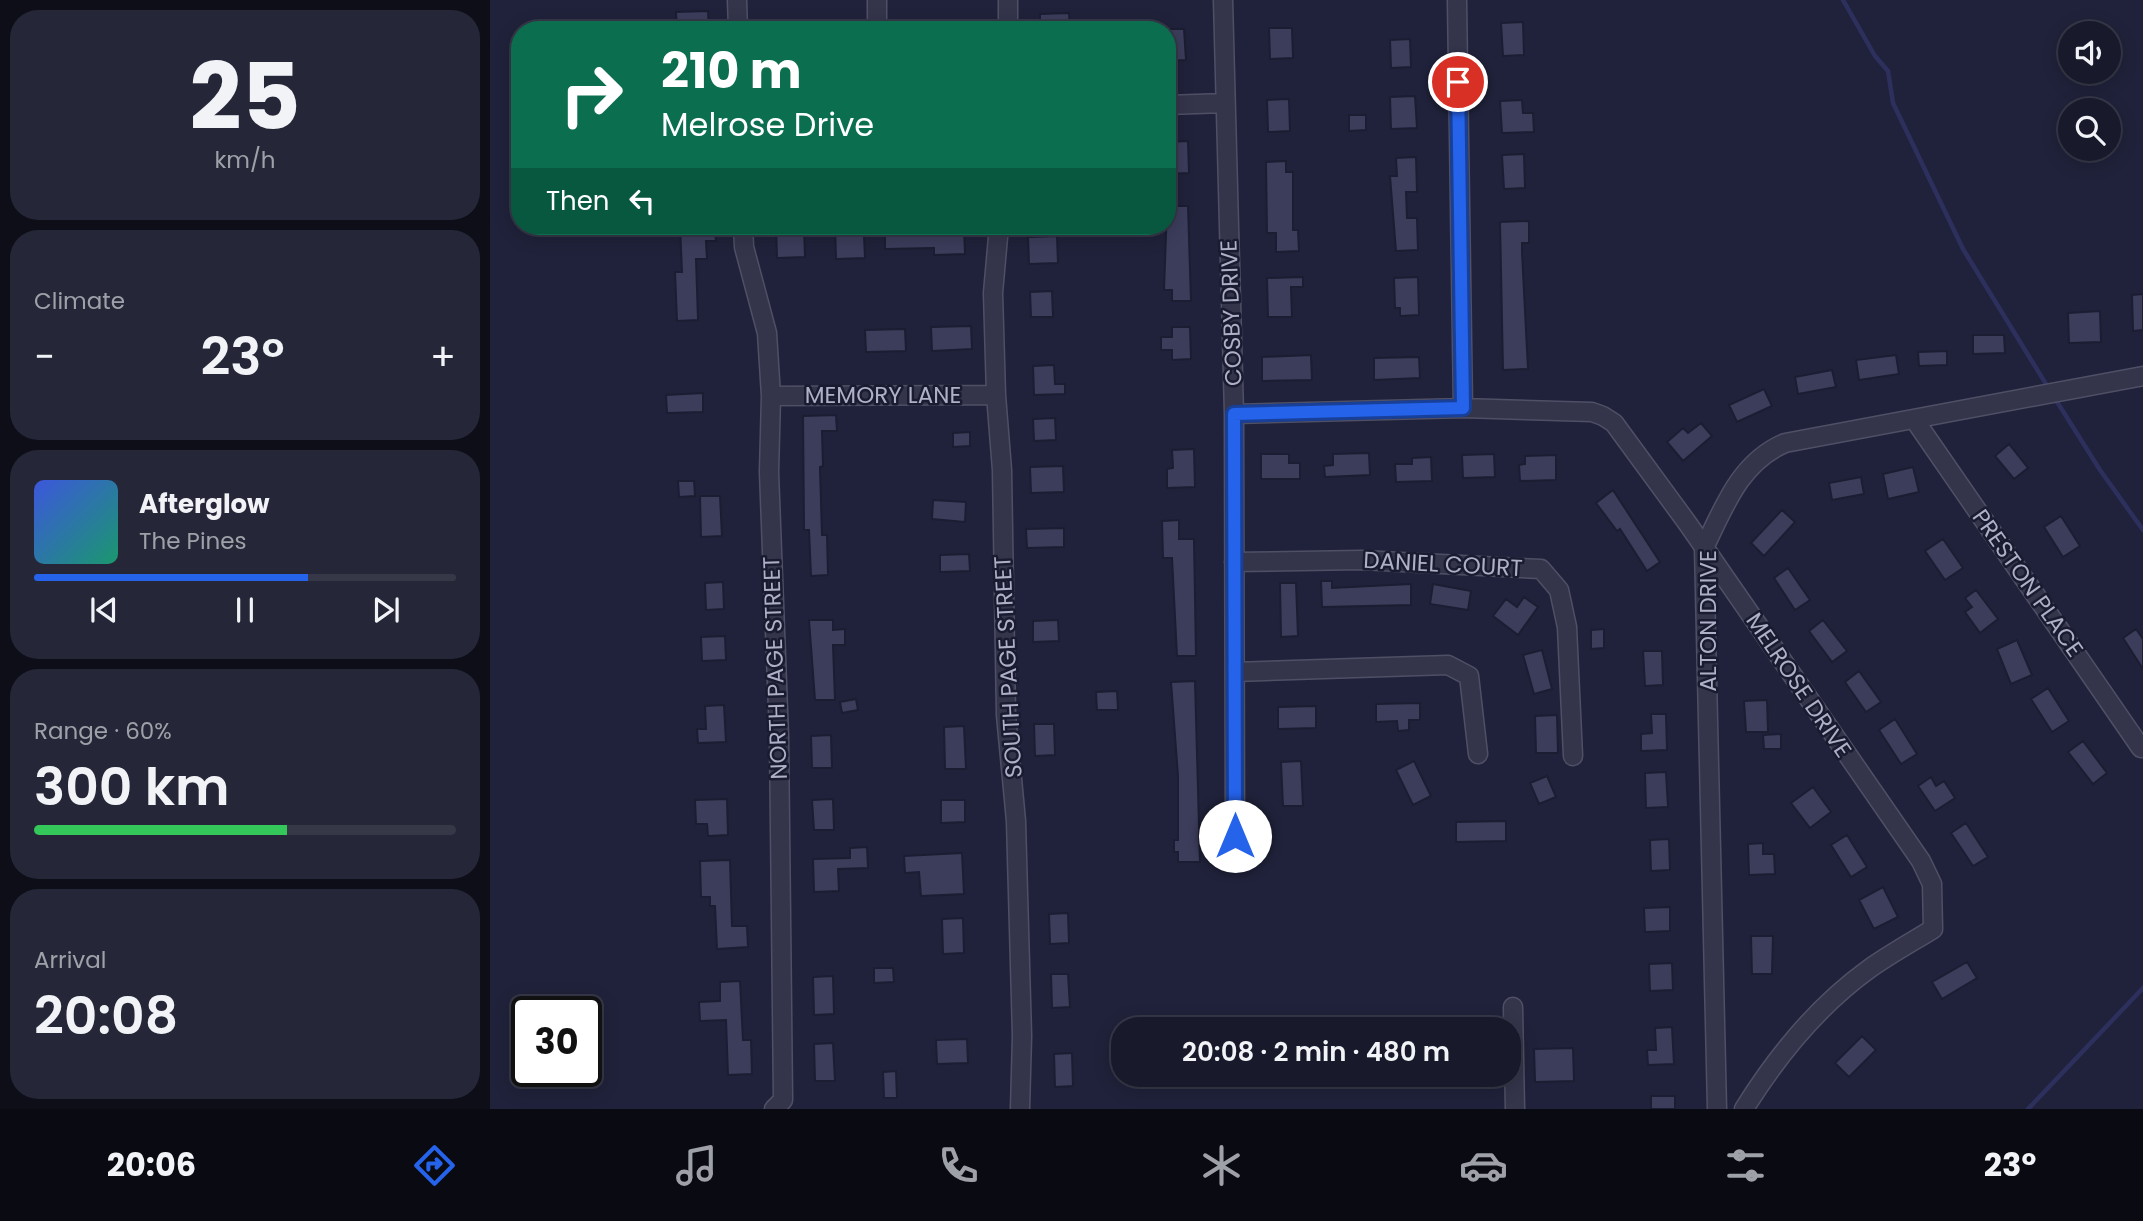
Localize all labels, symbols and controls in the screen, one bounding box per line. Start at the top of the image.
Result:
map controls [2058,21,2121,161]
button: sound [2058,21,2121,84]
text: 25 [189,33,301,161]
text: 210 m [661,37,802,105]
icon: right [546,49,637,140]
pin [1428,52,1488,112]
icon: arrive [1439,63,1477,101]
button: search [2058,98,2121,161]
text: Melrose Drive [661,102,874,147]
text: km/h [214,144,276,176]
icon: left [623,182,661,220]
text: Then [546,183,609,219]
street label: COSBY DRIVE [1212,239,1250,387]
text: Climate [34,285,125,317]
text: 23° [200,320,285,393]
text: − [34,330,55,383]
text: + [430,330,456,383]
street label: MEMORY LANE [805,379,961,411]
text: Afterglow [139,486,270,522]
street label: PRESTON PLACE [1965,503,2091,663]
text: The Pines [139,525,247,557]
street label: DANIEL COURT [1363,544,1523,584]
street label: ALTON DRIVE [1692,550,1724,692]
street label: SOUTH PAGE STREET [986,555,1030,779]
street label: NORTH PAGE STREET [755,556,795,780]
icon: previous [85,591,123,629]
icon: pause [226,591,264,629]
icon: next [367,591,405,629]
street label: MELROSE DRIVE [1739,606,1859,764]
text: Range · 60% [34,715,172,747]
text: 300 km [34,750,230,823]
position arrow [1198,799,1272,873]
text: Arrival [34,944,106,976]
text: 20:08 [34,979,178,1052]
speed limit sign: 30 [511,996,602,1087]
text: 20:08 · 2 min · 480 m [1182,1034,1450,1070]
icon: directions [410,1141,459,1190]
icon: music [672,1141,721,1190]
icon: phone [934,1141,983,1190]
icon: climate [1197,1141,1246,1190]
icon: car [1459,1141,1508,1190]
icon: filters [1721,1141,1770,1190]
text: 20:06 [107,1142,196,1187]
text: 23° [1984,1142,2036,1187]

